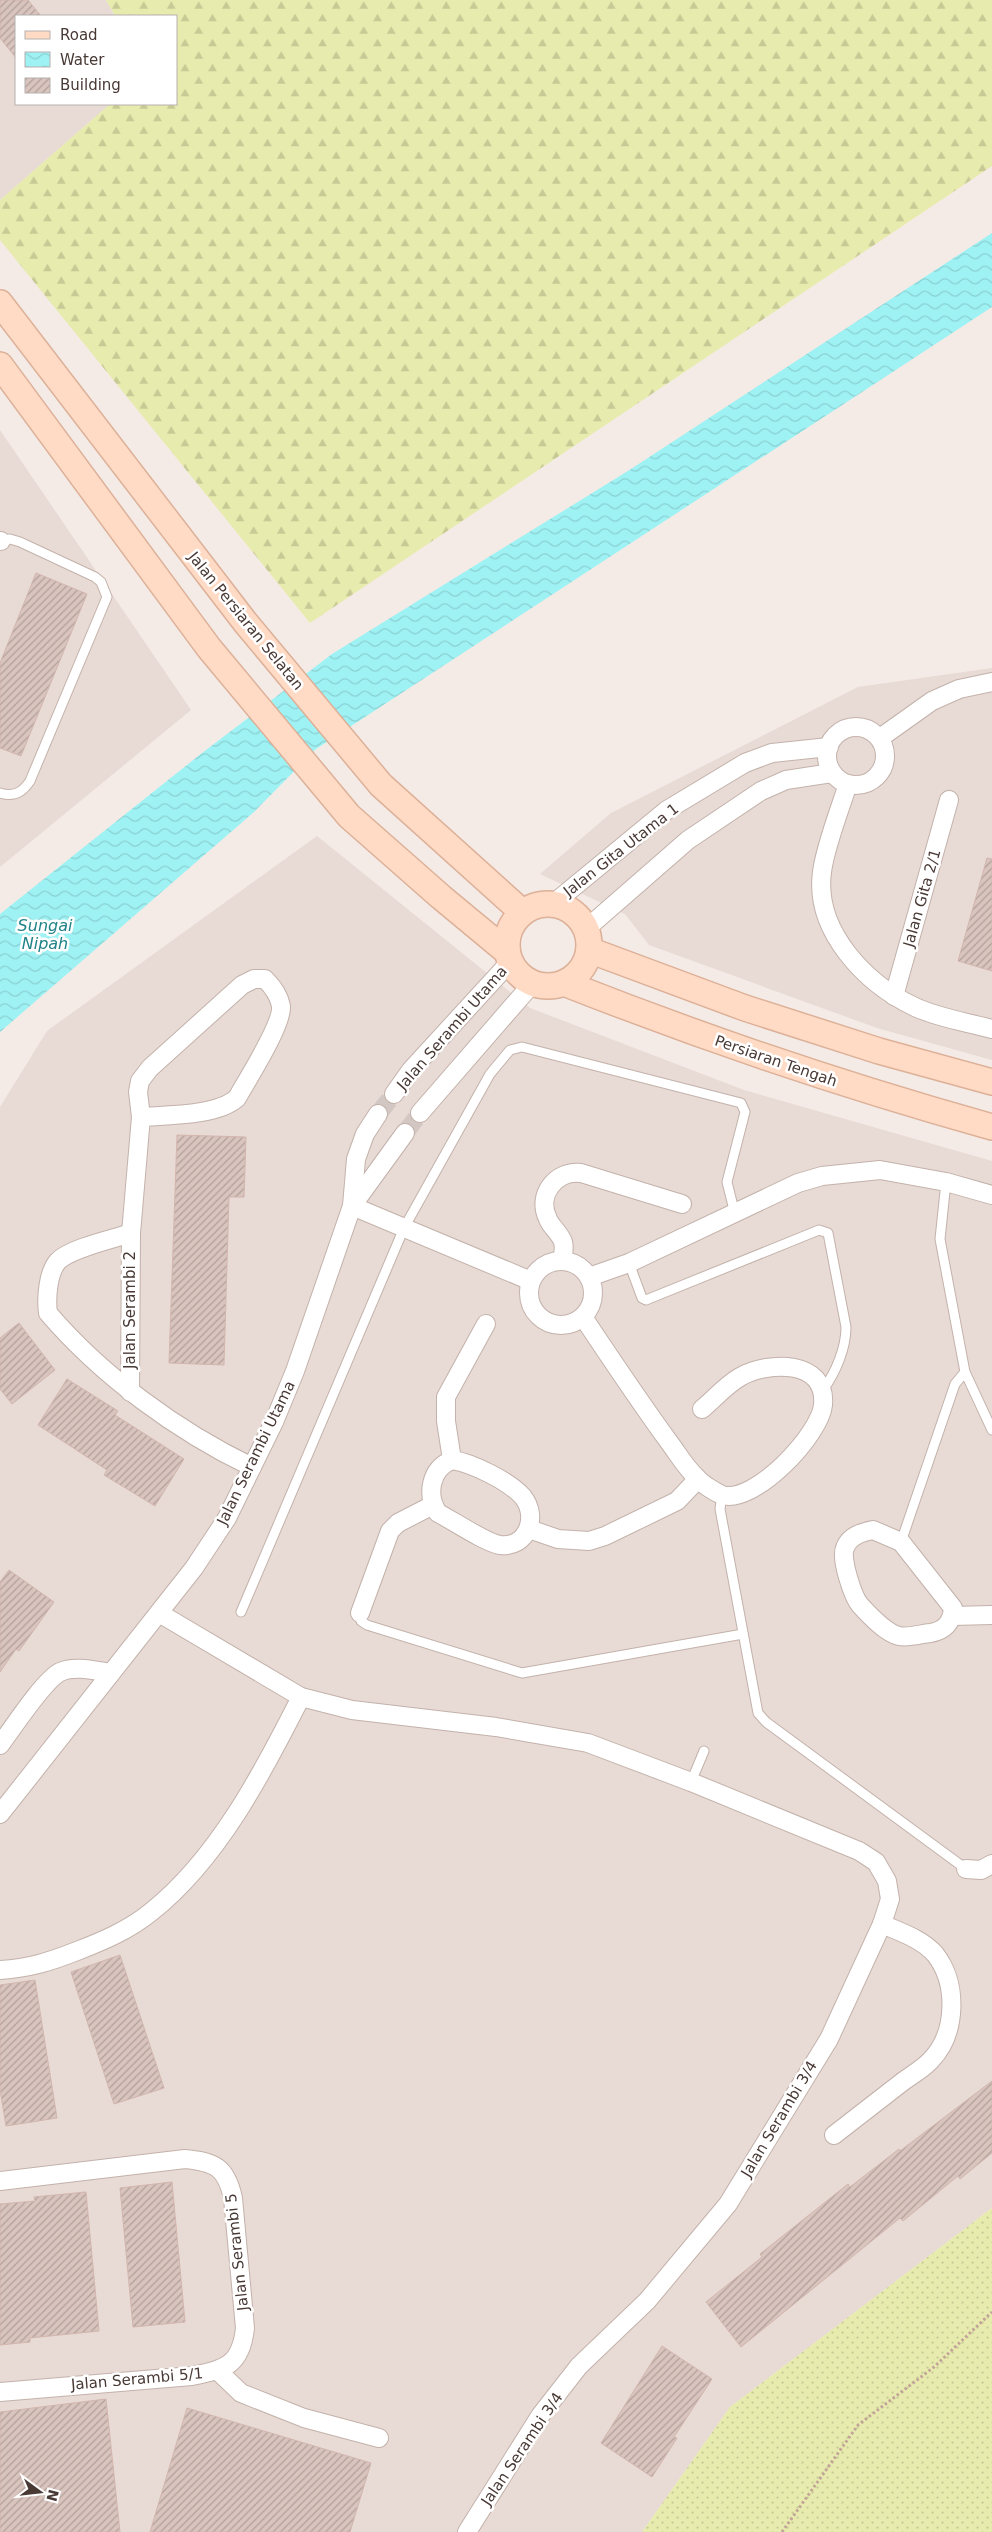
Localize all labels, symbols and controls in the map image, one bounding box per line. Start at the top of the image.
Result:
legend [15,15,178,105]
text: Road [60,26,98,44]
text: Water [60,51,105,69]
text: Building [60,76,121,94]
street label: Jalan Persiaran Selatan [184,547,307,694]
street label: Jalan Gita Utama 1 [559,799,682,901]
street label: Jalan Gita 2/1 [899,847,945,950]
water label: Sungai Nipah [18,916,73,953]
street label: Jalan Serambi Utama [393,962,511,1094]
street label: Persiaran Tengah [712,1032,840,1090]
street label: Jalan Serambi 2 [121,1251,139,1370]
street label: Jalan Serambi Utama [213,1378,299,1529]
street label: Jalan Serambi 3/4 [737,2058,821,2181]
street label: Jalan Serambi 5 [222,2192,252,2313]
street label: Jalan Serambi 5/1 [69,2364,204,2394]
street label: Jalan Serambi 3/4 [477,2389,567,2510]
north arrow [15,2467,65,2517]
text: N [43,2488,62,2503]

